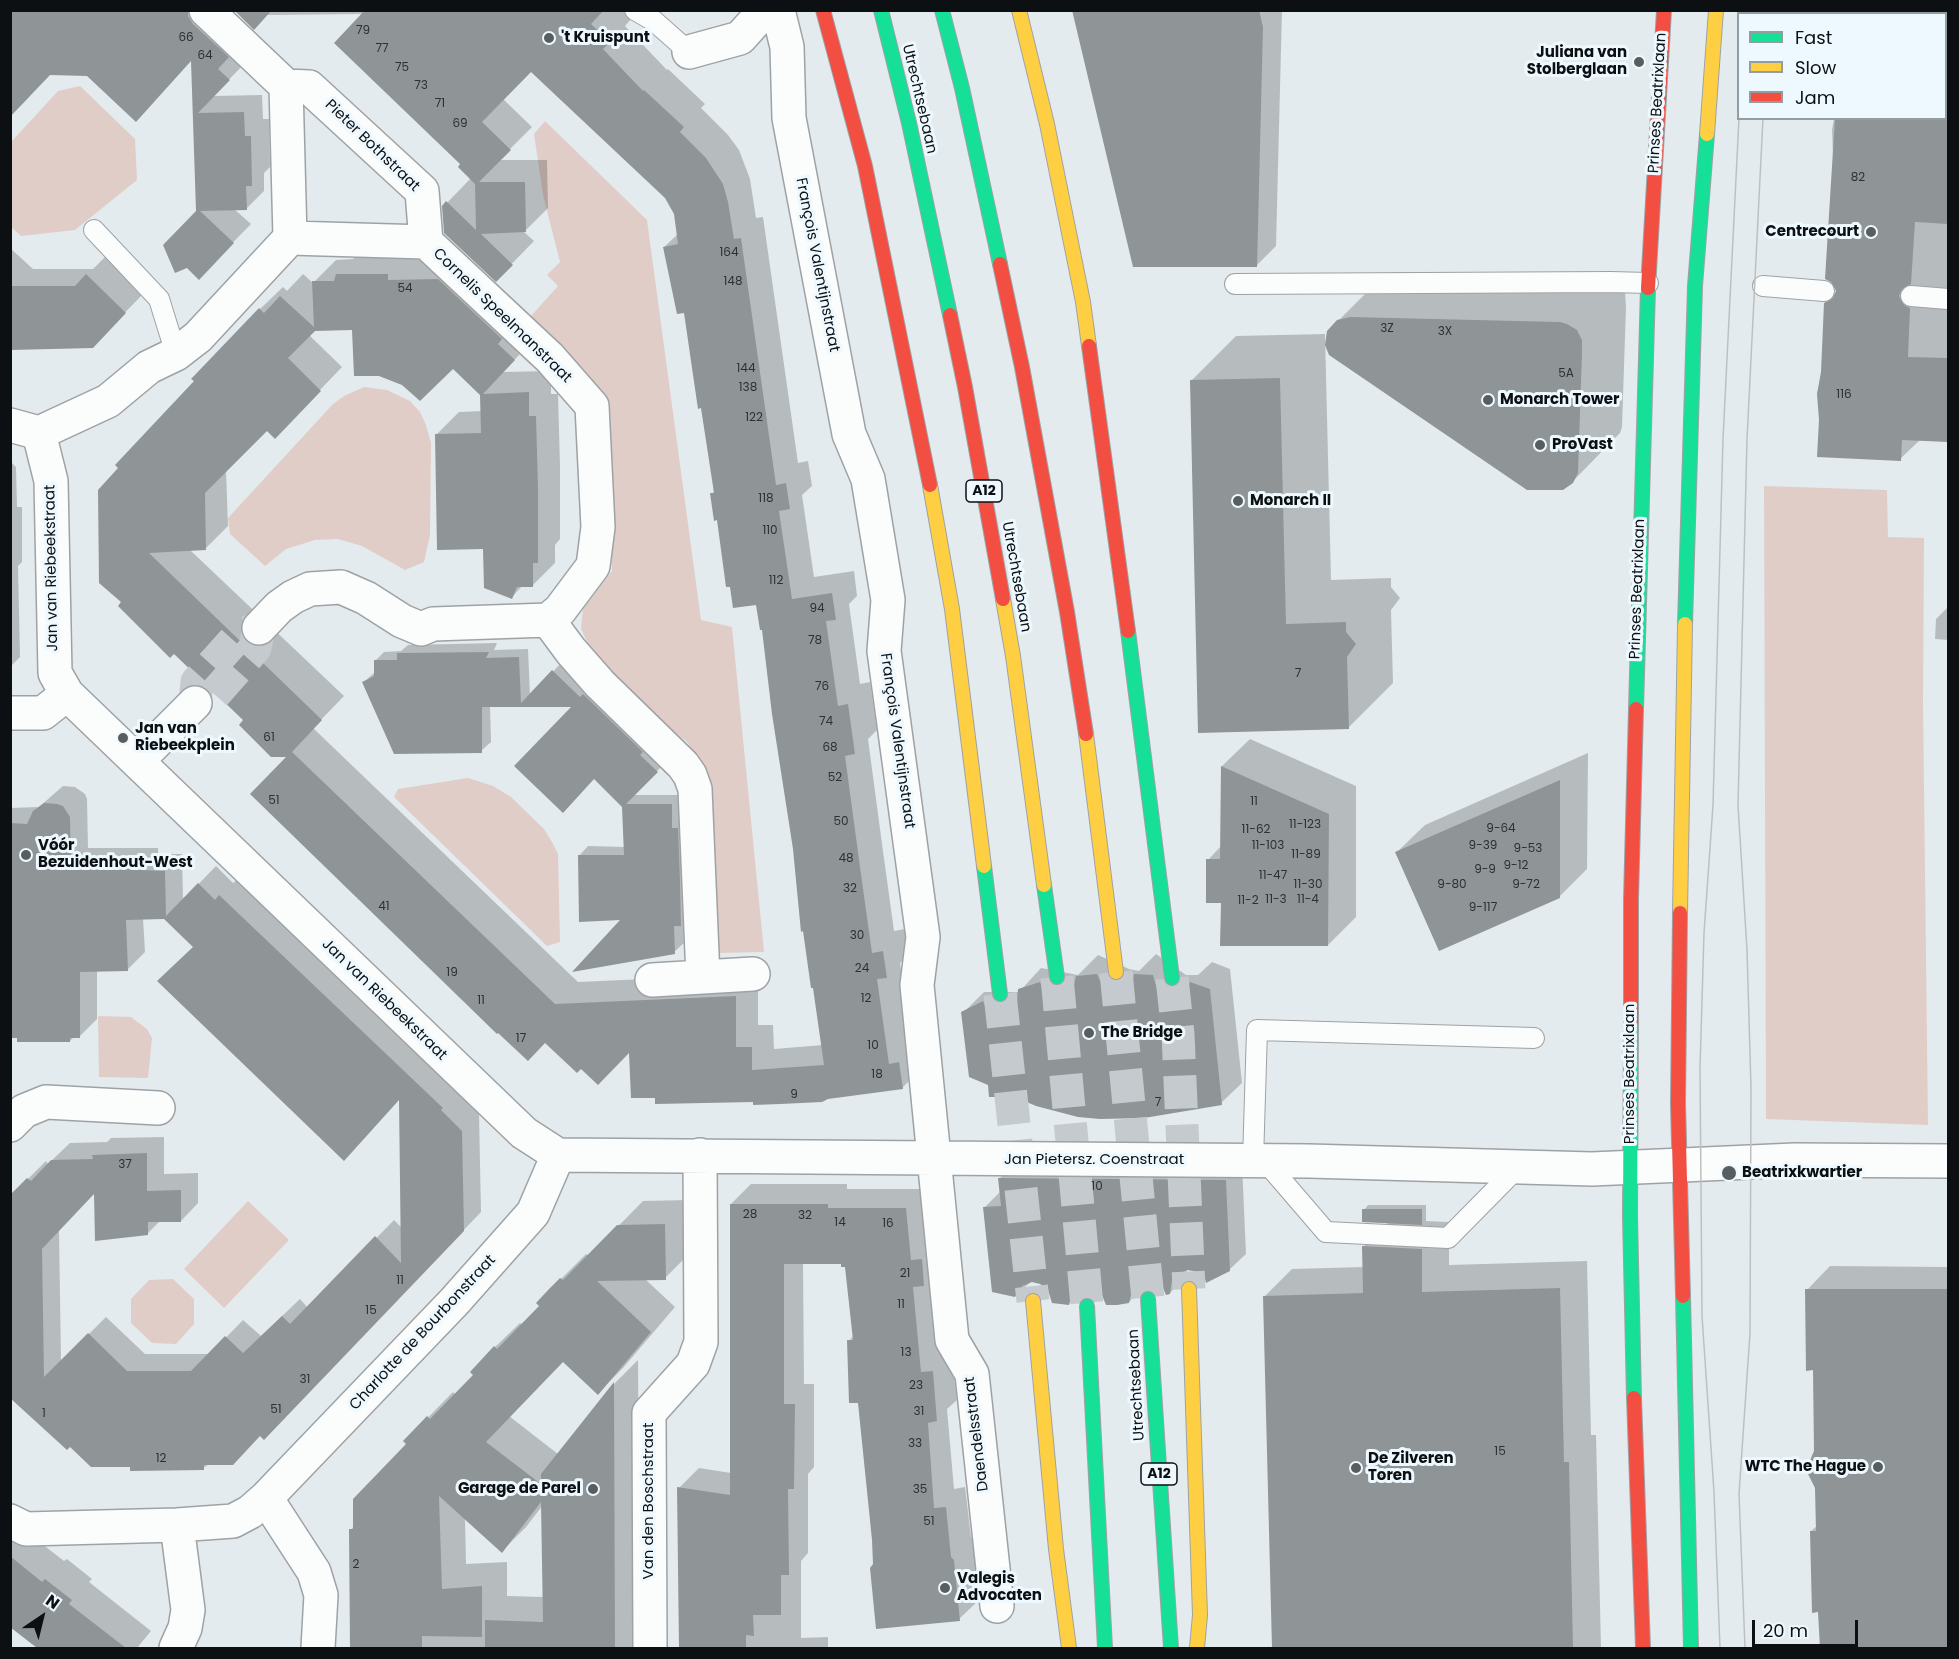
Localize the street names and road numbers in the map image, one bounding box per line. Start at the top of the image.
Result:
street label: Prinses Beatrixlaan [1645,32,1671,174]
street label: Utrechtsebaan [898,43,940,155]
street label: Pieter Bothstraat [321,96,423,196]
street label: François Valentijnstraat [791,176,843,354]
street label: Cornelis Speelmanstraat [429,245,575,387]
road number: A12 [966,480,1002,502]
street label: Jan van Riebeekstraat [42,484,62,652]
street label: Prinses Beatrixlaan [1627,518,1649,660]
street label: Utrechtsebaan [997,520,1035,634]
street label: François Valentijnstraat [876,652,918,830]
street label: Jan van Riebeekstraat [318,936,450,1064]
street label: Prinses Beatrixlaan [1621,1004,1639,1144]
street label: Jan Pietersz. Coenstraat [1004,1151,1184,1169]
street label: Charlotte de Bourbonstraat [346,1252,500,1414]
street label: Utrechtsebaan [1125,1329,1149,1441]
street label: Daendelsstraat [961,1376,993,1492]
street label: Van den Boschstraat [640,1423,658,1579]
road number: A12 [1141,1463,1177,1485]

